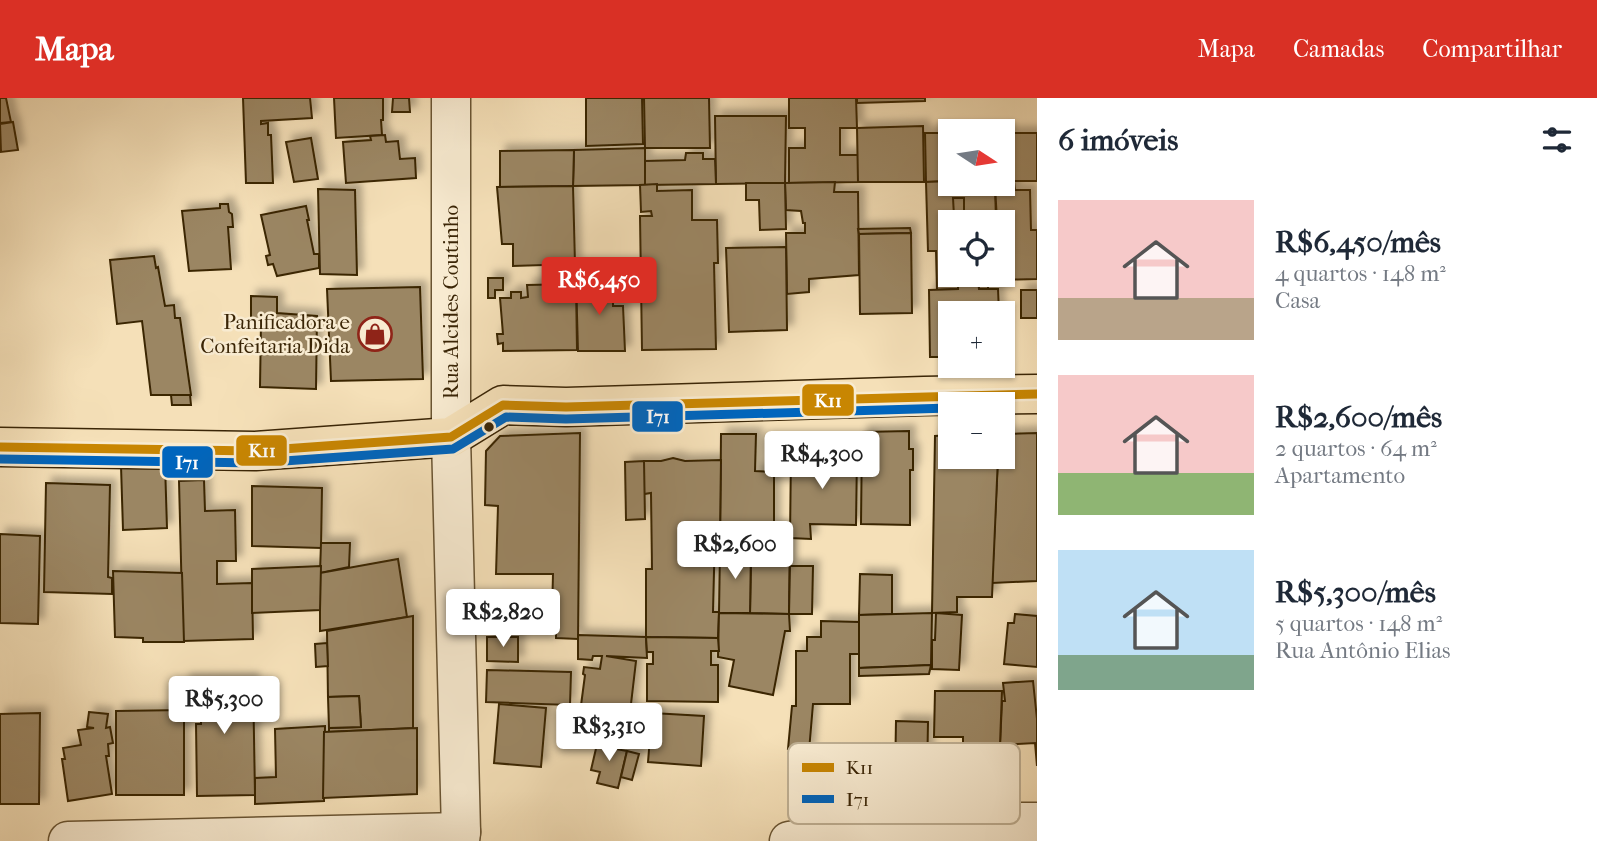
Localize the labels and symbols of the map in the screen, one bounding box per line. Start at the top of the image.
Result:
north arrow [938,119,1015,196]
street label: Rua Alcides Coutinho [439,205,463,399]
pin: R$6,450 [534,258,664,317]
place label: Panificadora e Confeitaria Dida [200,310,350,358]
shop icon: Panificadora e Confeitaria Dida [356,315,394,353]
line badge: K11 [801,383,855,417]
text: K11 [814,390,842,412]
line badge: I71 [631,400,684,433]
text: I71 [646,406,670,428]
unlabelled marker [482,420,496,434]
pin: R$4,300 [757,432,887,491]
line badge: K11 [235,434,288,467]
text: K11 [248,440,276,462]
line badge: I71 [161,445,214,479]
text: I71 [175,452,199,474]
pin: R$2,600 [670,522,800,581]
pin: R$2,820 [438,589,568,649]
pin: R$5,300 [159,676,289,736]
pin: R$3,310 [544,704,674,763]
legend [788,743,1020,824]
text: K11 [846,757,873,779]
text: I71 [846,789,869,811]

